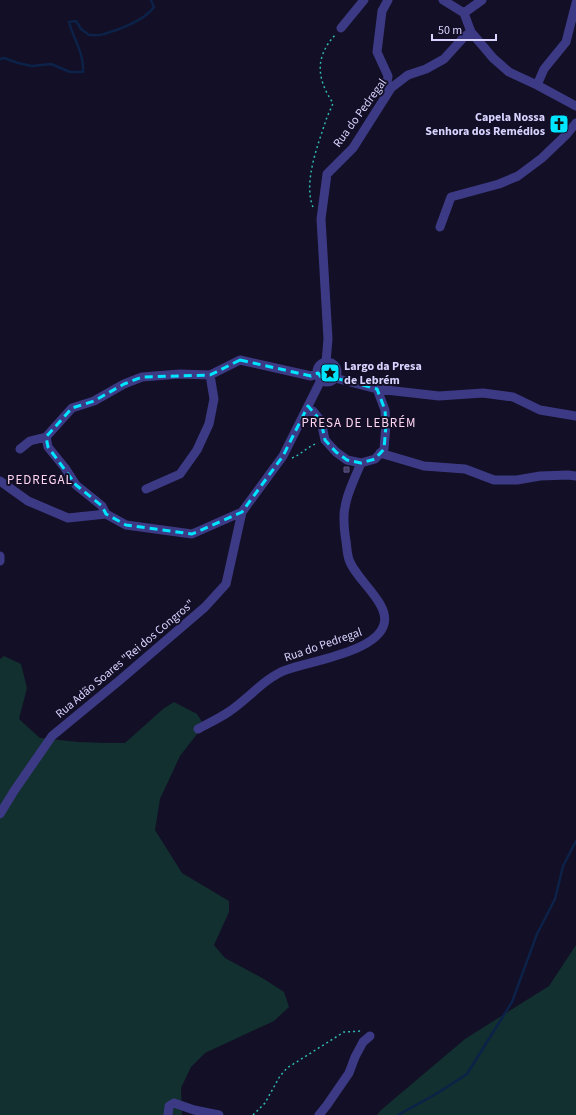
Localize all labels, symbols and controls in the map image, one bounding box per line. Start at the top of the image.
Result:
scale bar [432,16,496,42]
text: 50 m [438,22,462,39]
street label: Rua do Pedregal [329,75,391,151]
place label: Capela Nossa Senhora dos Remédios [425,109,545,140]
church icon: Capela Nossa Senhora dos Remédios [548,113,570,135]
place label: Largo da Presa de Lebrém [344,358,422,389]
place icon: Largo da Presa de Lebrém [319,362,341,384]
district label: PRESA DE LEBRÉM [301,414,417,432]
district label: PEDREGAL [7,471,73,489]
street label: Rua Adão Soares "Rei dos Congros" [52,596,198,722]
street label: Rua do Pedregal [282,624,364,666]

